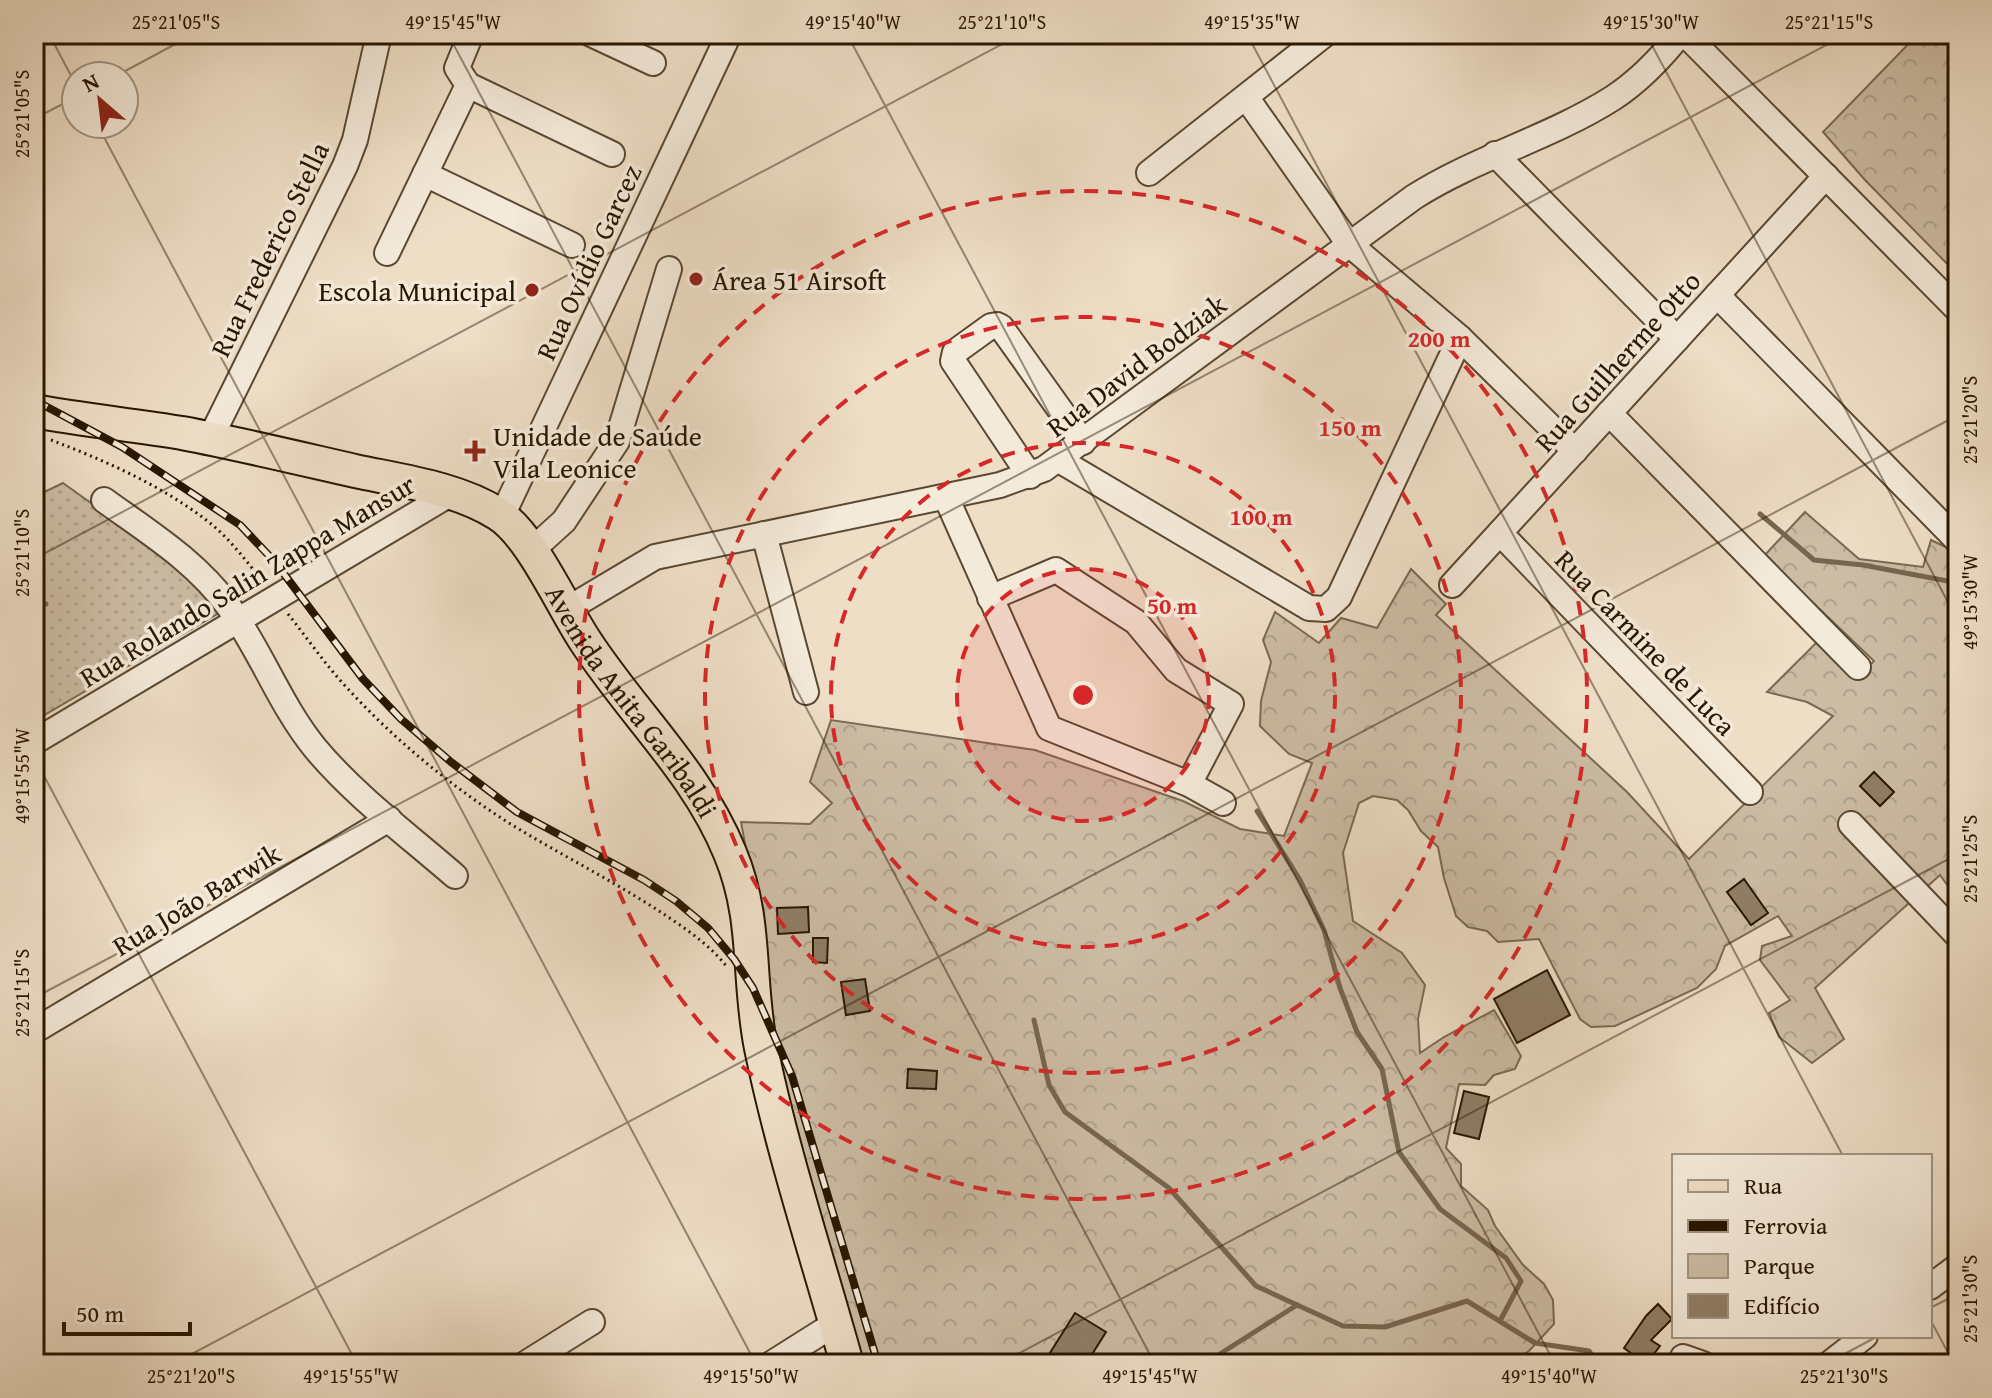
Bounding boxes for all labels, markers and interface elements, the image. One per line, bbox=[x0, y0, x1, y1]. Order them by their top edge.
text: 25°21'05"S bbox=[132, 7, 220, 36]
text: 49°15'45"W bbox=[405, 7, 501, 36]
text: 49°15'40"W bbox=[805, 7, 901, 36]
text: 25°21'10"S bbox=[958, 7, 1046, 36]
text: 49°15'35"W bbox=[1204, 7, 1300, 36]
text: 49°15'30"W bbox=[1603, 7, 1699, 36]
text: 25°21'15"S bbox=[1785, 7, 1873, 36]
north arrow bbox=[60, 60, 140, 140]
text: N bbox=[77, 65, 105, 100]
text: 25°21'05"S bbox=[7, 70, 36, 158]
street label: Rua Frederico Stella bbox=[199, 134, 339, 363]
street label: Rua Ovídio Garcez bbox=[525, 158, 651, 366]
place label: Área 51 Airsoft bbox=[712, 259, 887, 300]
street label: Rua Guilherme Otto bbox=[1524, 261, 1710, 461]
place label: Escola Municipal bbox=[319, 270, 516, 311]
marker: Área 51 Airsoft bbox=[687, 270, 705, 288]
marker: Escola Municipal bbox=[523, 281, 541, 299]
street label: Rua David Bodziak bbox=[1037, 283, 1235, 446]
text: 200 m bbox=[1407, 321, 1471, 356]
text: 25°21'20"S bbox=[1955, 376, 1984, 464]
text: 150 m bbox=[1318, 410, 1382, 445]
place label: Unidade de Saúde Vila Leonice bbox=[493, 415, 702, 488]
marker: Unidade de Saúde Vila Leonice bbox=[464, 440, 486, 462]
street label: Rua Rolando Salin Zappa Mansur bbox=[71, 463, 423, 697]
text: 100 m bbox=[1229, 499, 1293, 534]
text: 25°21'10"S bbox=[7, 509, 36, 597]
street label: Rua Carmine de Luca bbox=[1546, 540, 1746, 745]
text: 49°15'30"W bbox=[1955, 554, 1984, 650]
street label: Avenida Anita Garibaldi bbox=[536, 577, 729, 825]
text: 50 m bbox=[1147, 588, 1198, 623]
centre of rings bbox=[1069, 681, 1097, 709]
text: 49°15'55"W bbox=[7, 728, 36, 824]
text: 25°21'25"S bbox=[1955, 815, 1984, 903]
street label: Rua João Barwik bbox=[104, 832, 289, 966]
text: 25°21'15"S bbox=[7, 949, 36, 1037]
legend bbox=[1672, 1154, 1932, 1338]
text: Rua bbox=[1744, 1168, 1783, 1203]
text: Ferrovia bbox=[1744, 1208, 1828, 1243]
text: Parque bbox=[1744, 1248, 1815, 1283]
text: 25°21'30"S bbox=[1955, 1255, 1984, 1343]
scale bar bbox=[64, 1286, 190, 1336]
text: Edifício bbox=[1744, 1288, 1820, 1323]
text: 50 m bbox=[76, 1296, 124, 1331]
text: 25°21'20"S bbox=[147, 1361, 235, 1390]
text: 49°15'55"W bbox=[303, 1361, 399, 1390]
text: 49°15'50"W bbox=[703, 1361, 799, 1390]
text: 49°15'45"W bbox=[1102, 1361, 1198, 1390]
text: 49°15'40"W bbox=[1501, 1361, 1597, 1390]
text: 25°21'30"S bbox=[1800, 1361, 1888, 1390]

